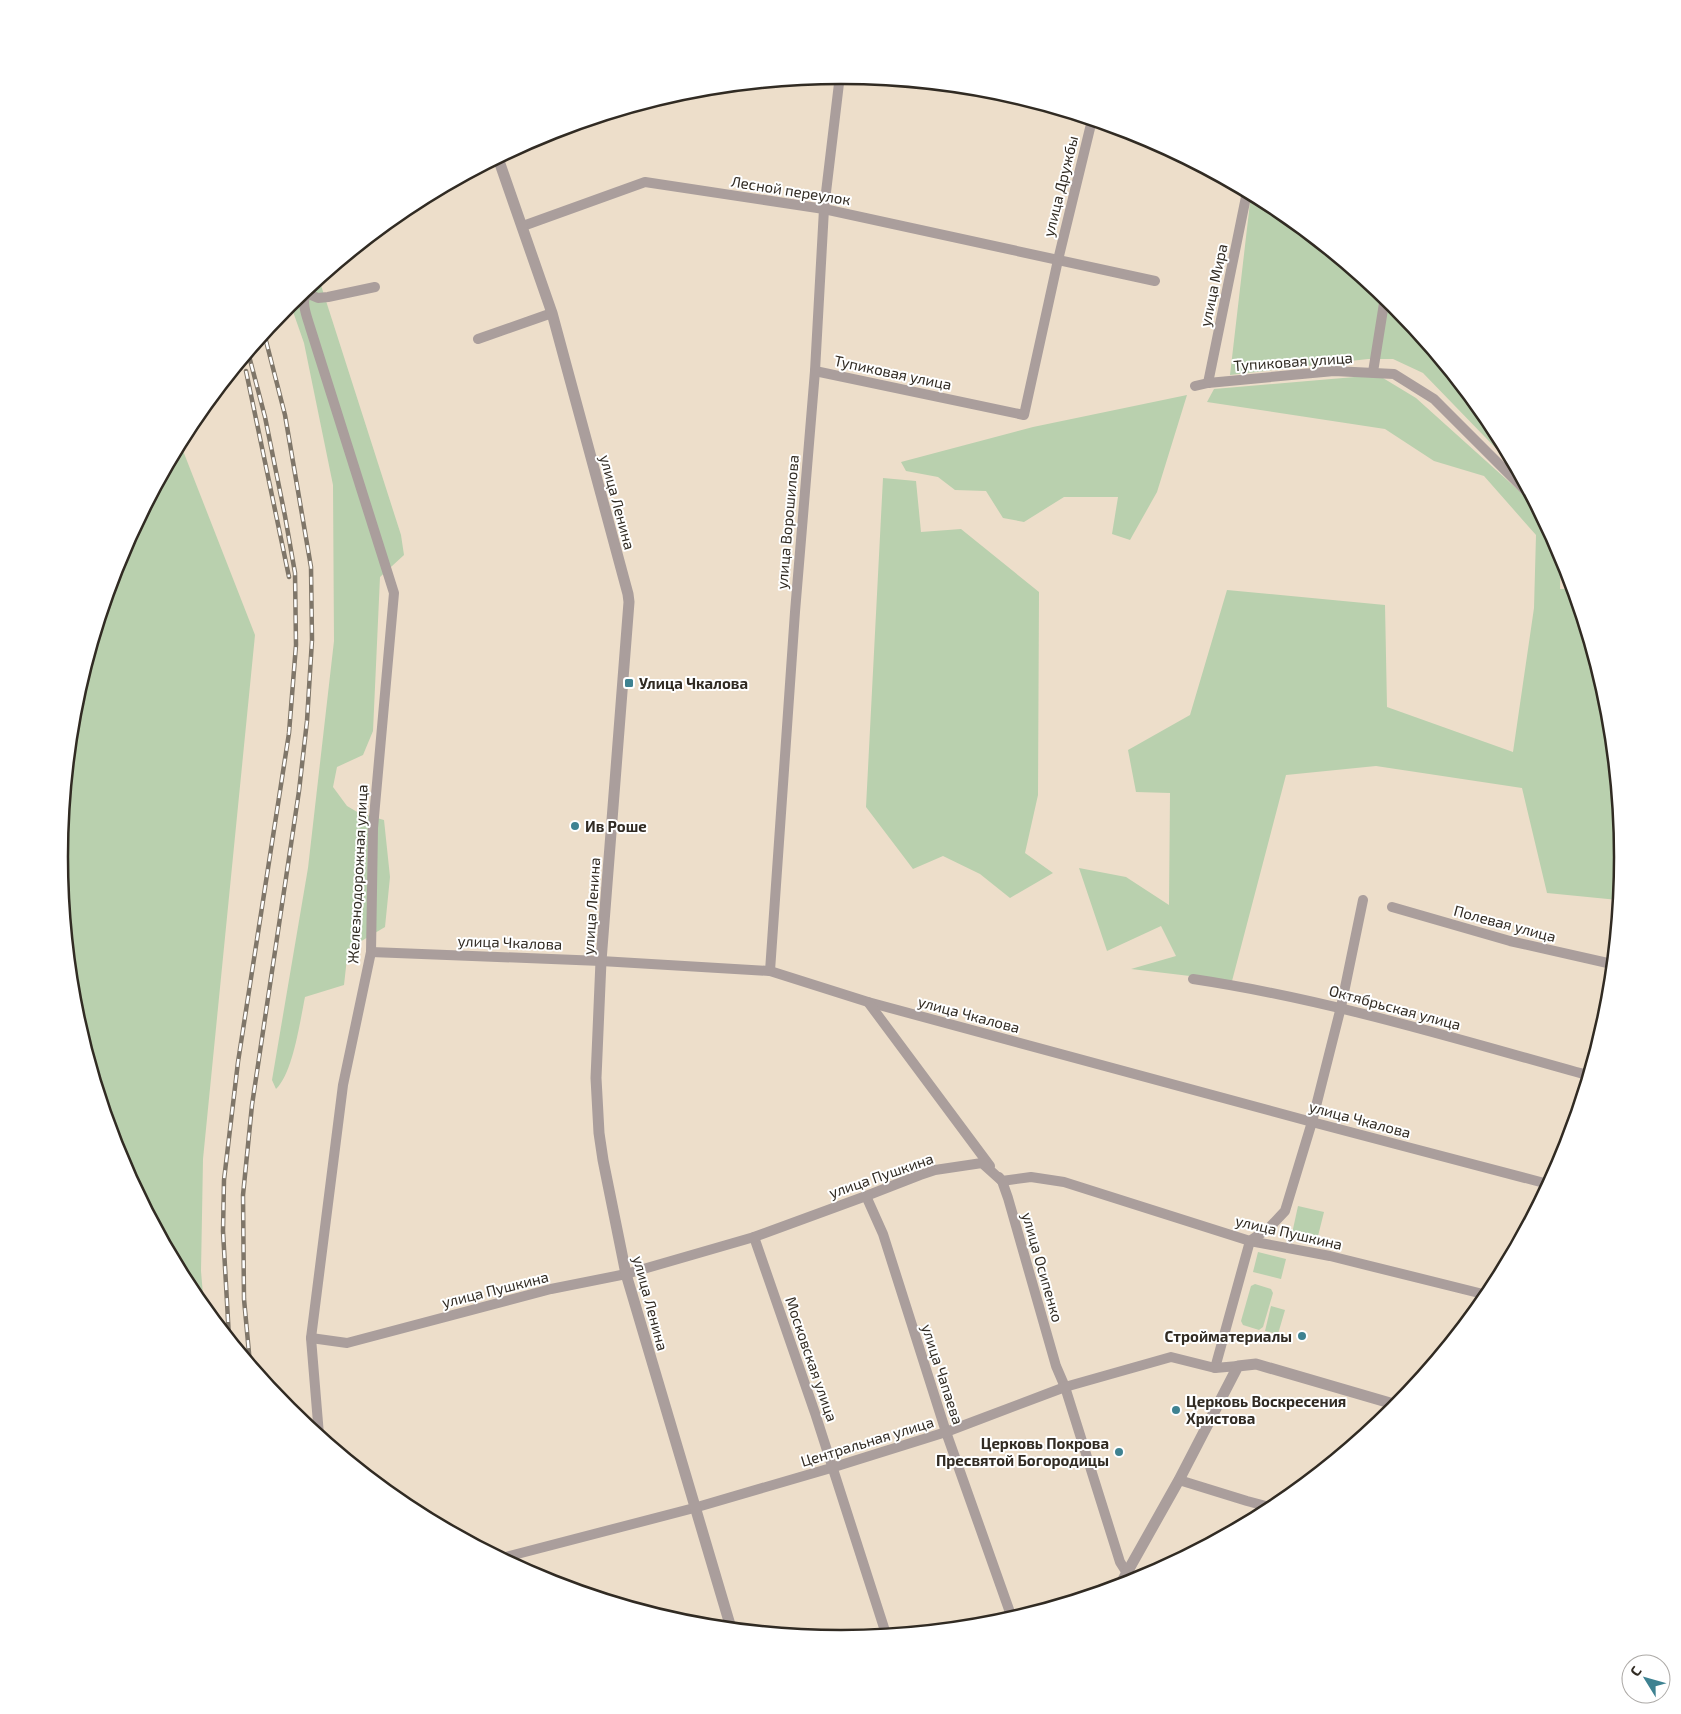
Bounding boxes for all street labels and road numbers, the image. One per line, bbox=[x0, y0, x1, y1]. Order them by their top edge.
street label: улица Дружбы bbox=[1039, 134, 1082, 239]
street label: Лесной переулок bbox=[730, 172, 852, 209]
street label: улица Мира bbox=[1195, 242, 1232, 328]
street label: Тупиковая улица bbox=[1233, 348, 1353, 375]
street label: Тупиковая улица bbox=[832, 351, 953, 394]
street label: улица Ленина bbox=[596, 453, 639, 552]
street label: улица Ворошилова bbox=[772, 454, 803, 590]
street label: Железнодорожная улица bbox=[343, 784, 372, 964]
street label: улица Ленина bbox=[579, 857, 604, 955]
street label: Полевая улица bbox=[1452, 901, 1558, 946]
street label: улица Чкалова bbox=[457, 931, 563, 954]
street label: Октябрьская улица bbox=[1327, 981, 1463, 1034]
street label: улица Чкалова bbox=[916, 992, 1022, 1037]
street label: улица Чкалова bbox=[1307, 1097, 1413, 1142]
street label: улица Пушкина bbox=[826, 1149, 936, 1202]
street label: улица Осипенко bbox=[1018, 1210, 1067, 1324]
street label: улица Пушкина bbox=[1234, 1211, 1344, 1254]
street label: улица Ленина bbox=[629, 1254, 672, 1353]
street label: улица Пушкина bbox=[440, 1267, 550, 1312]
street label: Московская улица bbox=[781, 1294, 842, 1424]
street label: улица Чапаева bbox=[917, 1322, 968, 1427]
street label: Центральная улица bbox=[798, 1412, 936, 1471]

